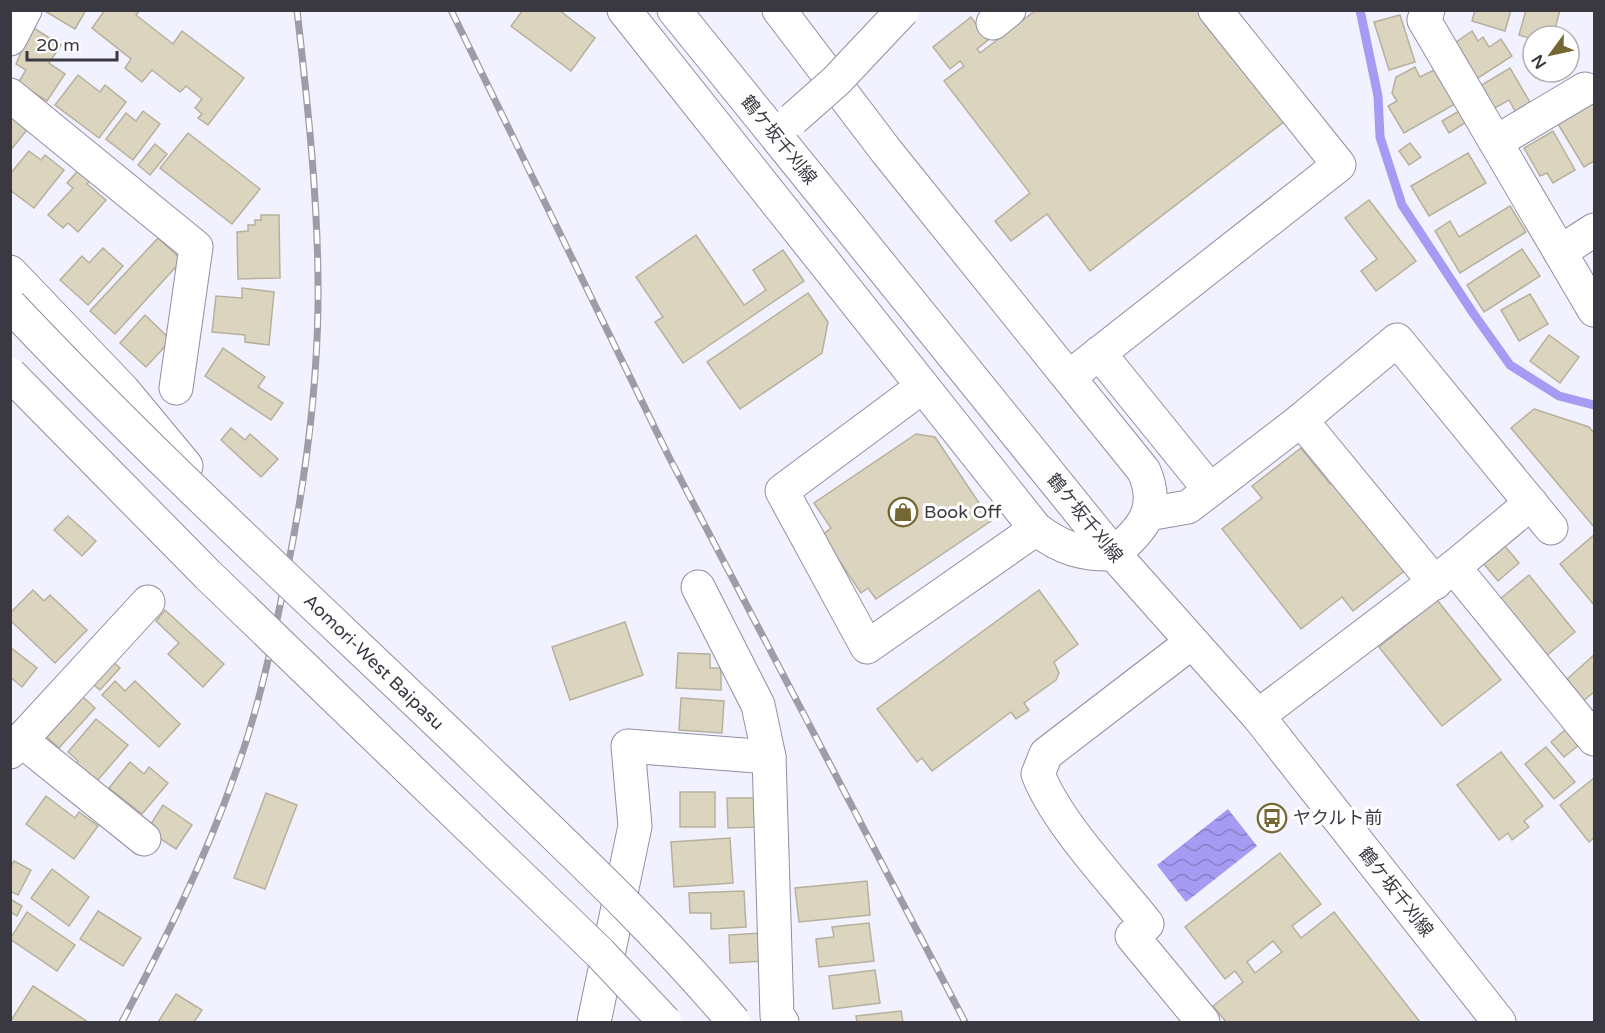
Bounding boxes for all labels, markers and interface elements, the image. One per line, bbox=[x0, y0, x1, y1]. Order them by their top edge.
scale bar bbox=[27, 24, 117, 62]
north arrow bbox=[1521, 24, 1581, 84]
text: 20 m bbox=[36, 34, 80, 56]
text: N bbox=[1527, 51, 1551, 72]
street label: 鶴ケ坂千刈線 bbox=[736, 91, 822, 189]
street label: 鶴ケ坂千刈線 bbox=[1042, 469, 1128, 567]
shop icon: Book Off bbox=[887, 496, 919, 528]
place label: Book Off bbox=[924, 501, 1001, 523]
street label: Aomori-West Baipasu bbox=[299, 589, 449, 735]
bus stop icon: ヤクルト前 bbox=[1256, 802, 1288, 834]
place label: ヤクルト前 bbox=[1293, 807, 1382, 829]
street label: 鶴ケ坂千刈線 bbox=[1354, 843, 1438, 941]

